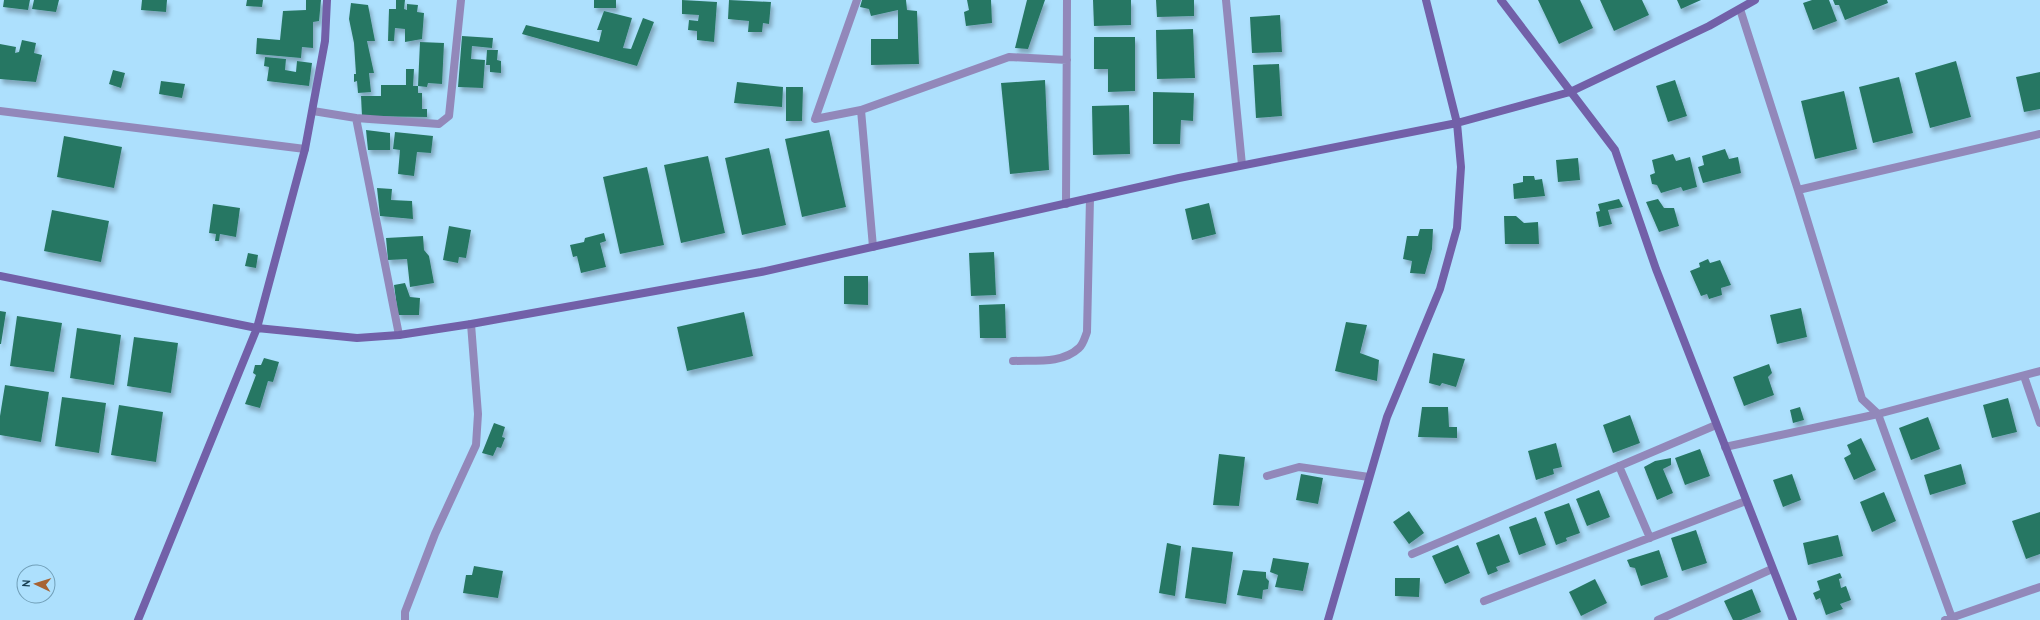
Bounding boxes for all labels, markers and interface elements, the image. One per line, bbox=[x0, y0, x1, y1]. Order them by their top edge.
north arrow bbox=[16, 564, 56, 604]
text: N bbox=[19, 579, 33, 587]

